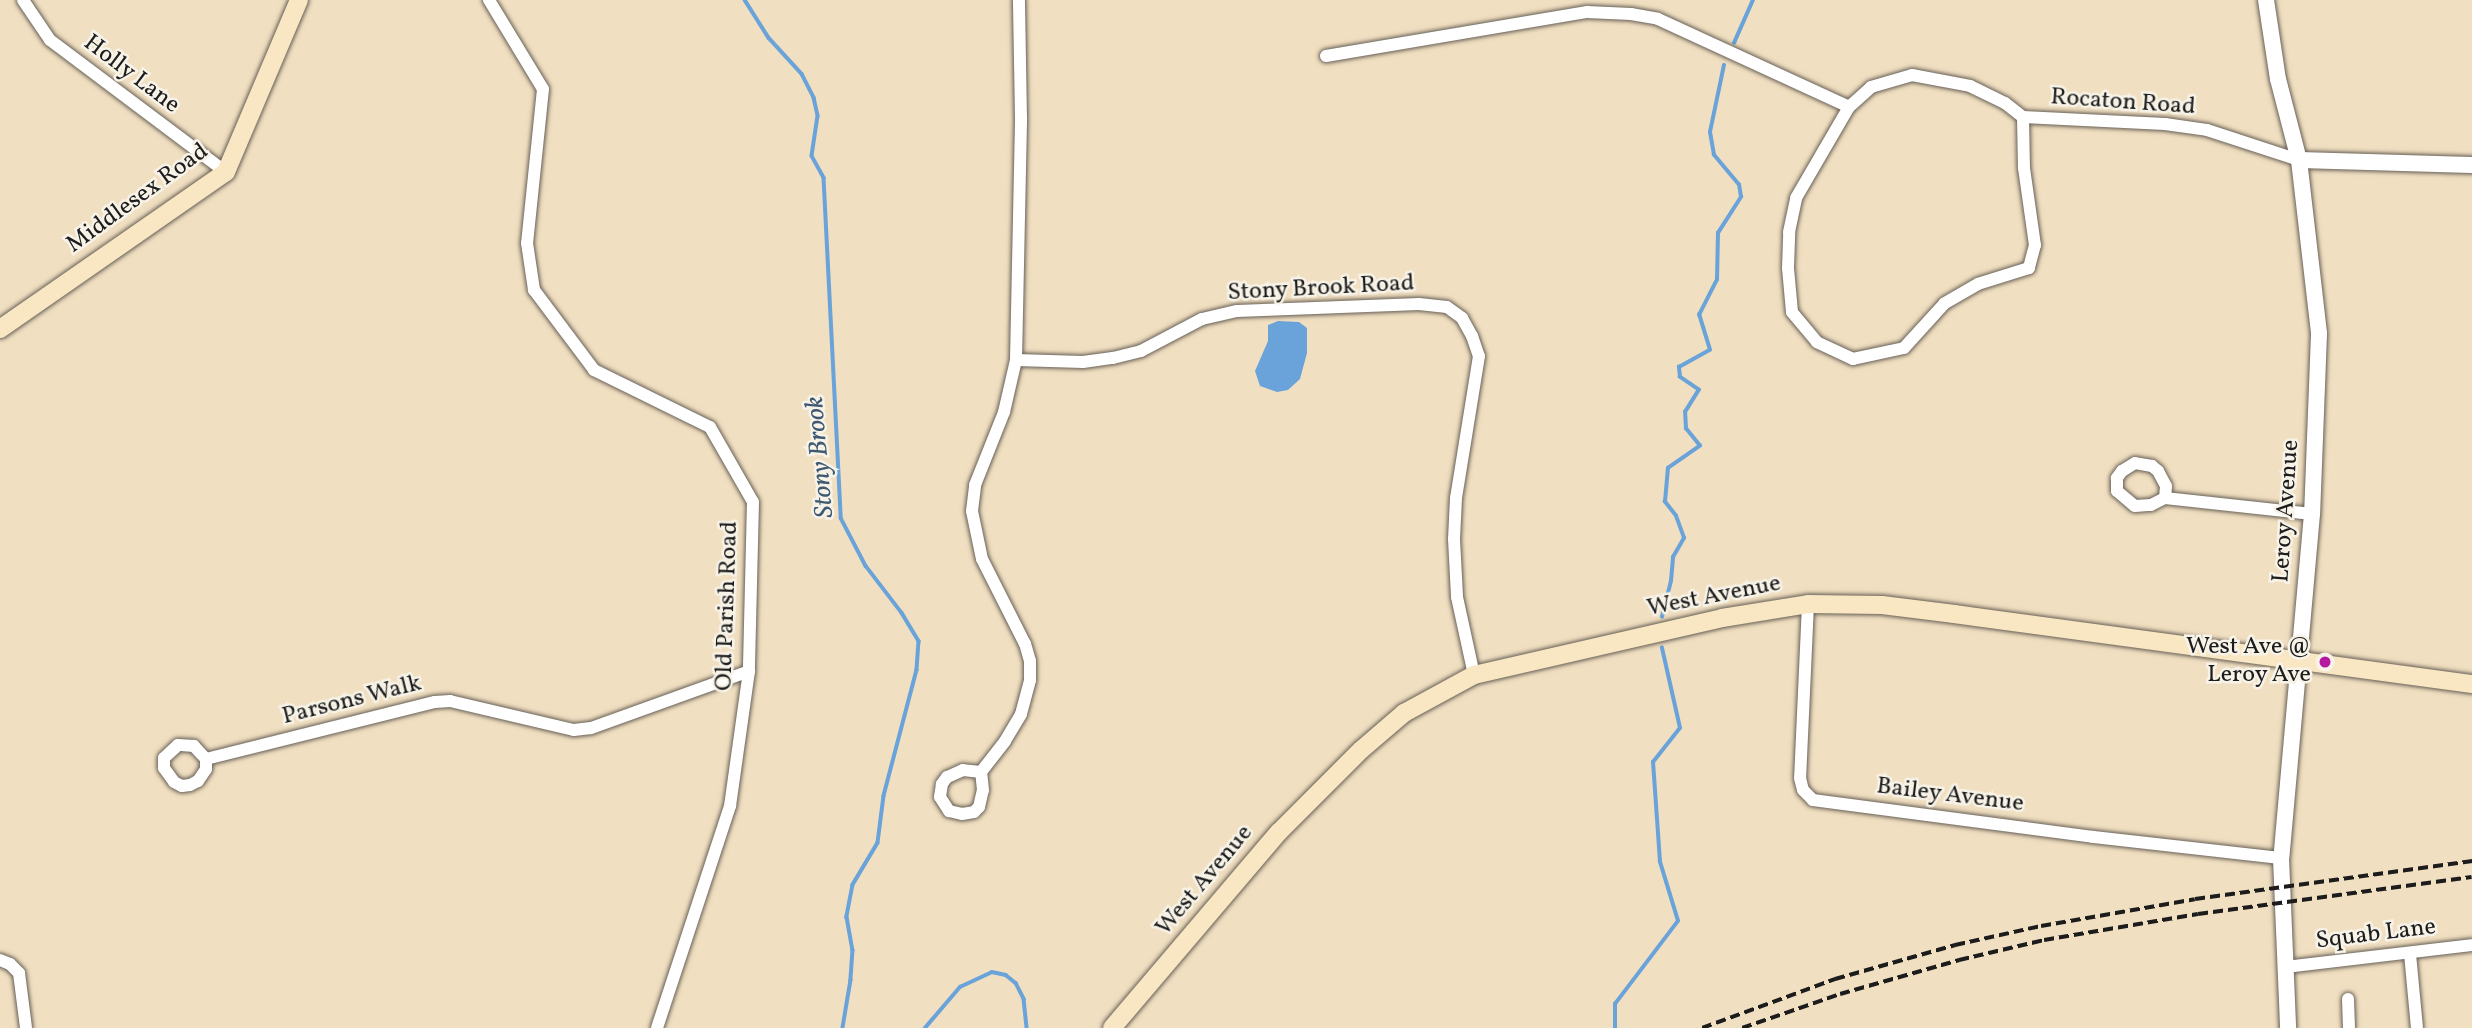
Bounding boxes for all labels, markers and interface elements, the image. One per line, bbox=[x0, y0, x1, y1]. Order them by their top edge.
street label: Holly Lane bbox=[77, 29, 185, 121]
street label: Rocaton Road bbox=[2050, 84, 2196, 122]
street label: Middlesex Road bbox=[61, 138, 215, 260]
street label: Stony Brook Road bbox=[1227, 270, 1415, 308]
water label: Stony Brook bbox=[800, 395, 842, 519]
street label: Leroy Avenue bbox=[2268, 438, 2306, 584]
street label: Old Parish Road bbox=[711, 521, 745, 691]
street label: West Avenue bbox=[1645, 570, 1783, 624]
place label: West Ave @ Leroy Ave bbox=[2186, 634, 2311, 690]
marker: West Ave @ Leroy Ave bbox=[2317, 654, 2333, 670]
street label: Parsons Walk bbox=[279, 670, 425, 732]
street label: Bailey Avenue bbox=[1874, 773, 2026, 819]
street label: West Avenue bbox=[1150, 820, 1260, 942]
street label: Squab Lane bbox=[2314, 913, 2438, 957]

